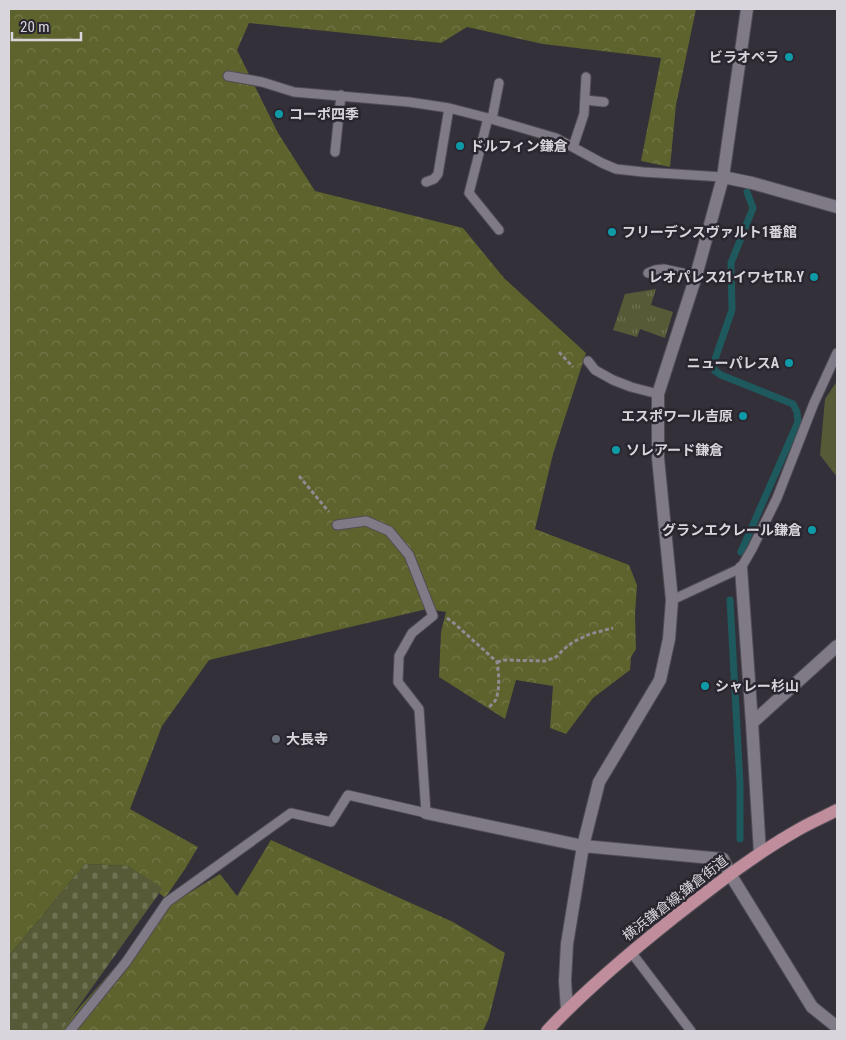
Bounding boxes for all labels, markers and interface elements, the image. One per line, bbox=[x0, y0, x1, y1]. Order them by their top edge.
scale bar bbox=[12, 10, 81, 42]
text: 20 m bbox=[20, 18, 50, 36]
place label: ビラオペラ bbox=[709, 49, 779, 65]
marker: ビラオペラ bbox=[783, 51, 795, 63]
place label: コーポ四季 bbox=[289, 106, 359, 122]
marker: コーポ四季 bbox=[273, 108, 285, 120]
place label: ドルフィン鎌倉 bbox=[470, 138, 568, 154]
marker: ドルフィン鎌倉 bbox=[454, 140, 466, 152]
place label: フリーデンスヴァルト1番館 bbox=[622, 224, 797, 240]
marker: フリーデンスヴァルト1番館 bbox=[606, 226, 618, 238]
place label: レオパレス21イワセT.R.Y bbox=[649, 269, 804, 285]
marker: レオパレス21イワセT.R.Y bbox=[808, 271, 820, 283]
place label: ニューパレスA bbox=[687, 355, 780, 371]
marker: ニューパレスA bbox=[783, 357, 795, 369]
place label: エスポワール吉原 bbox=[621, 408, 733, 424]
marker: エスポワール吉原 bbox=[737, 410, 749, 422]
place label: ソレアード鎌倉 bbox=[626, 442, 723, 458]
marker: ソレアード鎌倉 bbox=[610, 444, 622, 456]
place label: グランエクレール鎌倉 bbox=[662, 522, 802, 538]
marker: グランエクレール鎌倉 bbox=[806, 524, 818, 536]
place label: シャレー杉山 bbox=[715, 678, 799, 694]
marker: シャレー杉山 bbox=[699, 680, 711, 692]
place label: 大長寺 bbox=[286, 731, 328, 747]
marker: 大長寺 bbox=[270, 733, 282, 745]
street label: 横浜鎌倉線;鎌倉街道 bbox=[619, 852, 731, 944]

